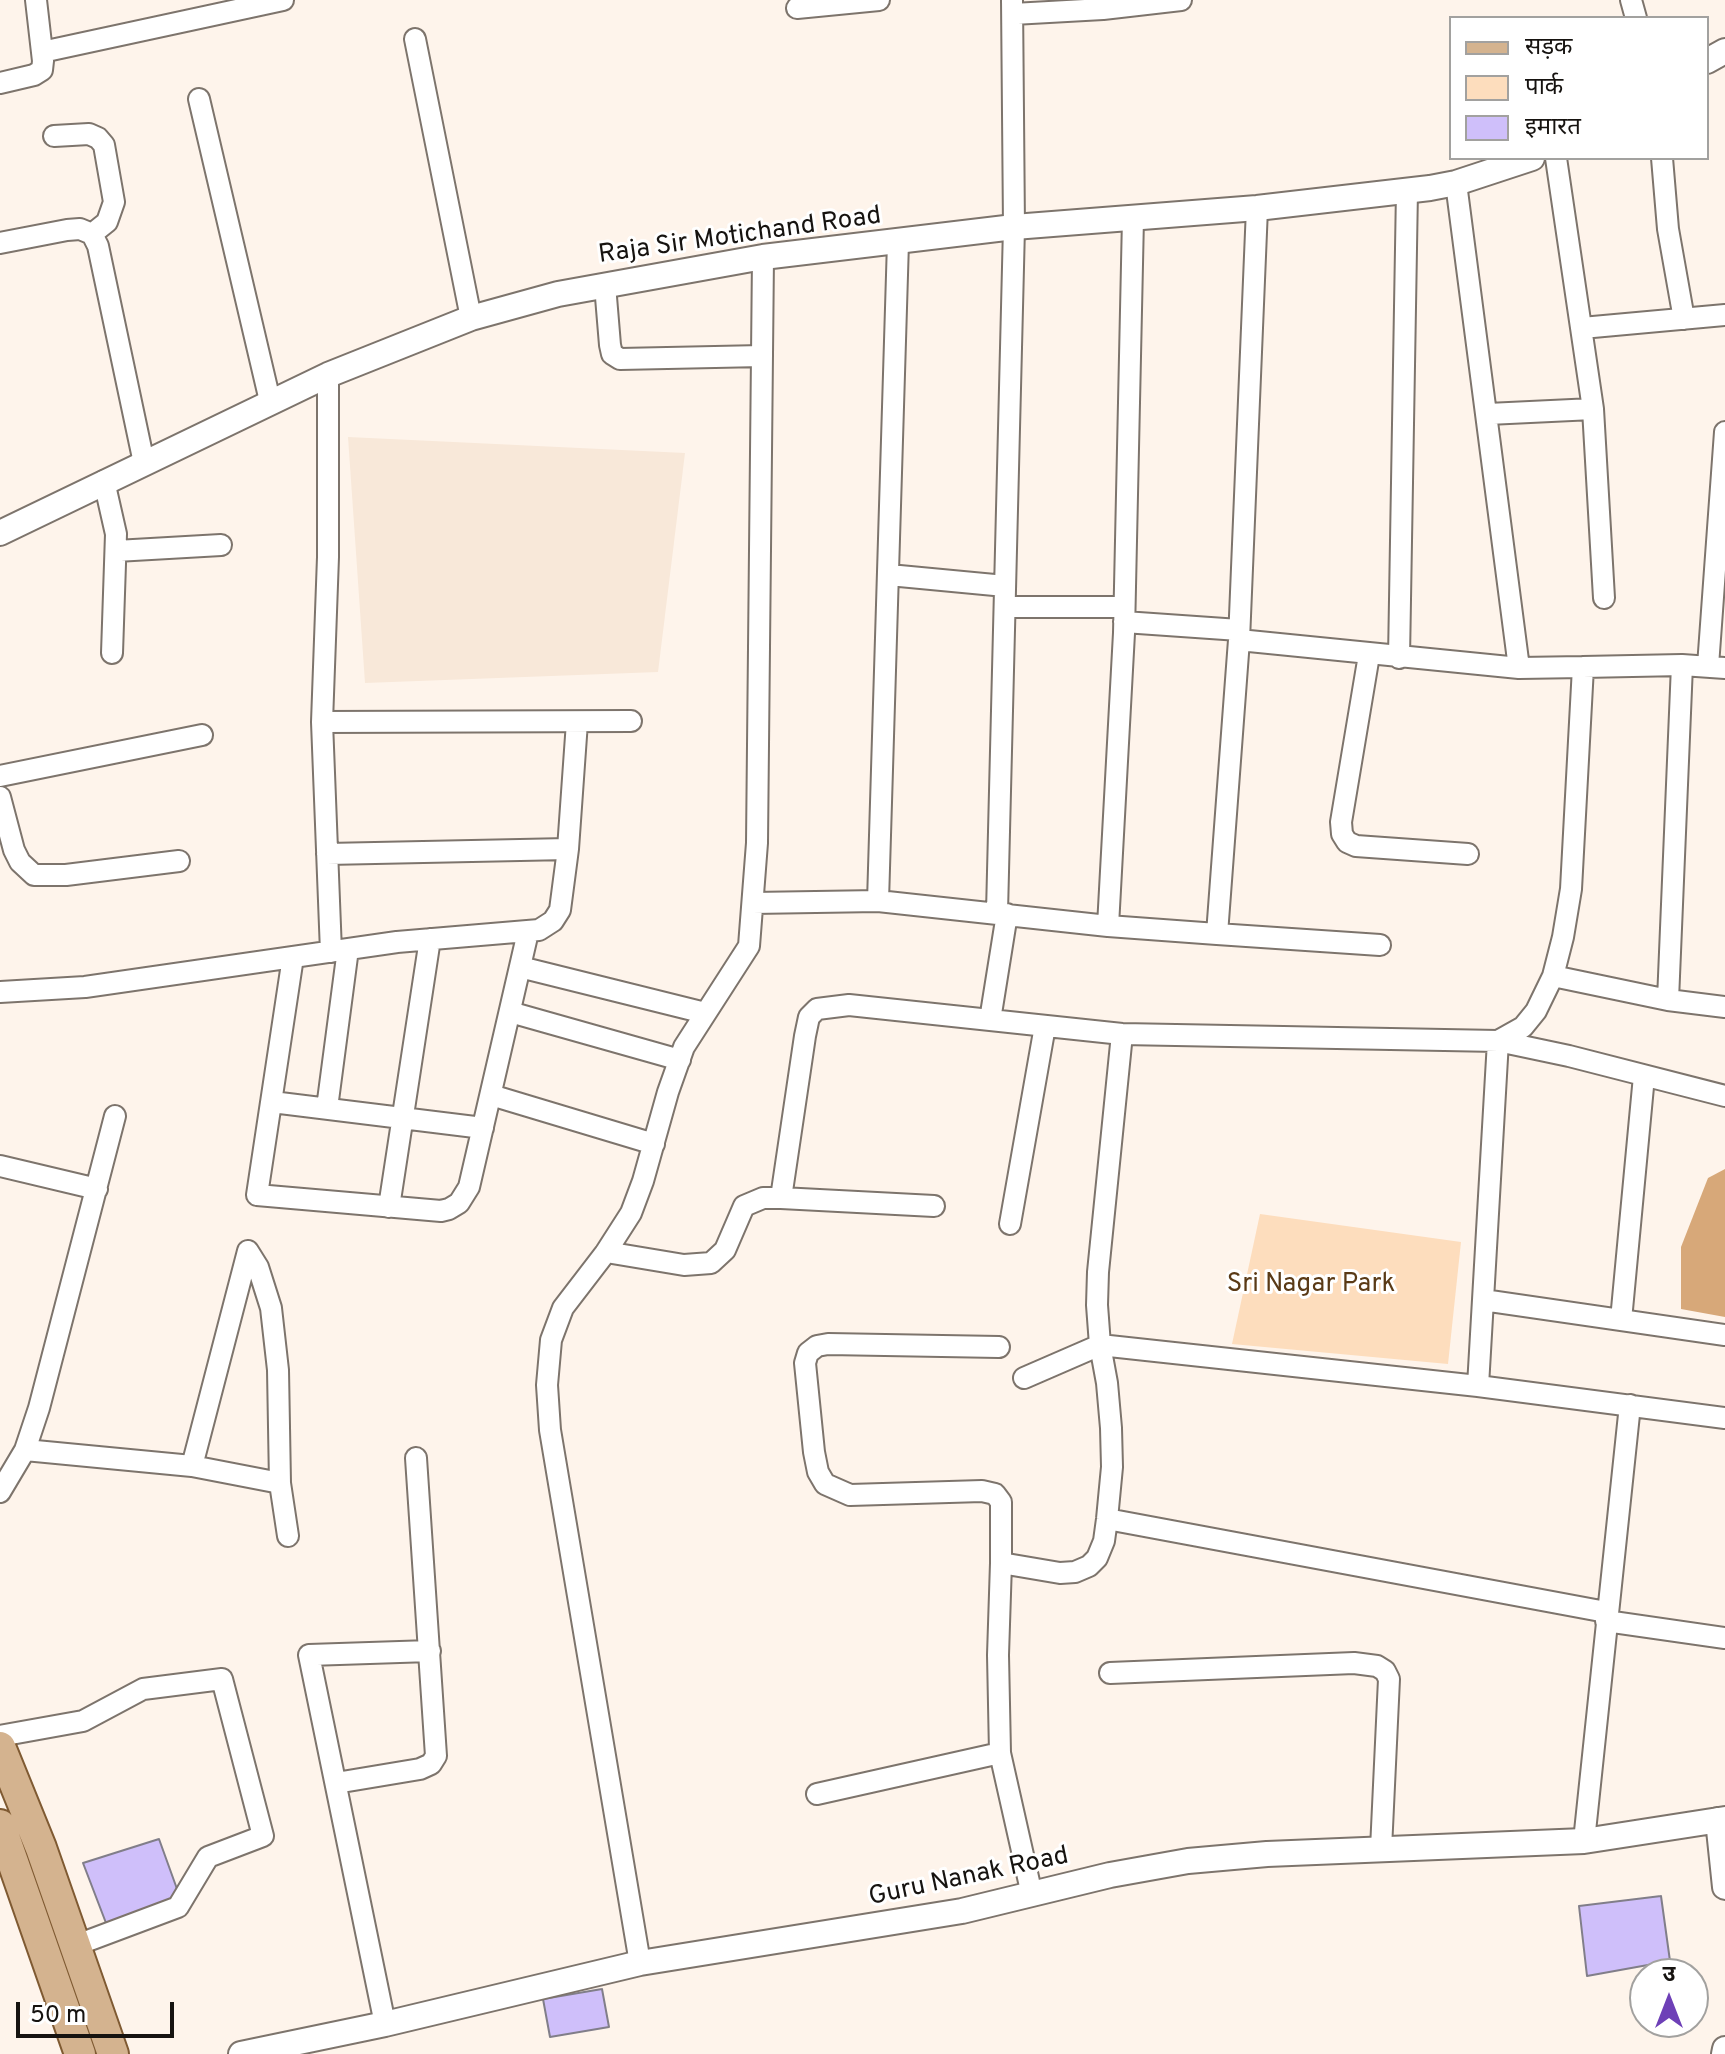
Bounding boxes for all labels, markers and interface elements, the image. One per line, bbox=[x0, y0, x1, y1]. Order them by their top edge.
legend bbox=[1449, 16, 1709, 160]
text: सड़क bbox=[1525, 33, 1573, 63]
text: पार्क bbox=[1525, 73, 1563, 103]
text: इमारत bbox=[1525, 113, 1581, 143]
street label: Raja Sir Motichand Road bbox=[597, 202, 883, 272]
park label: Sri Nagar Park bbox=[1227, 1270, 1395, 1302]
street label: Guru Nanak Road bbox=[866, 1842, 1072, 1914]
north arrow bbox=[1629, 1958, 1709, 2038]
text: उ bbox=[1663, 1962, 1675, 1989]
scale bar bbox=[20, 1986, 178, 2036]
text: 50 m bbox=[30, 2001, 86, 2031]

